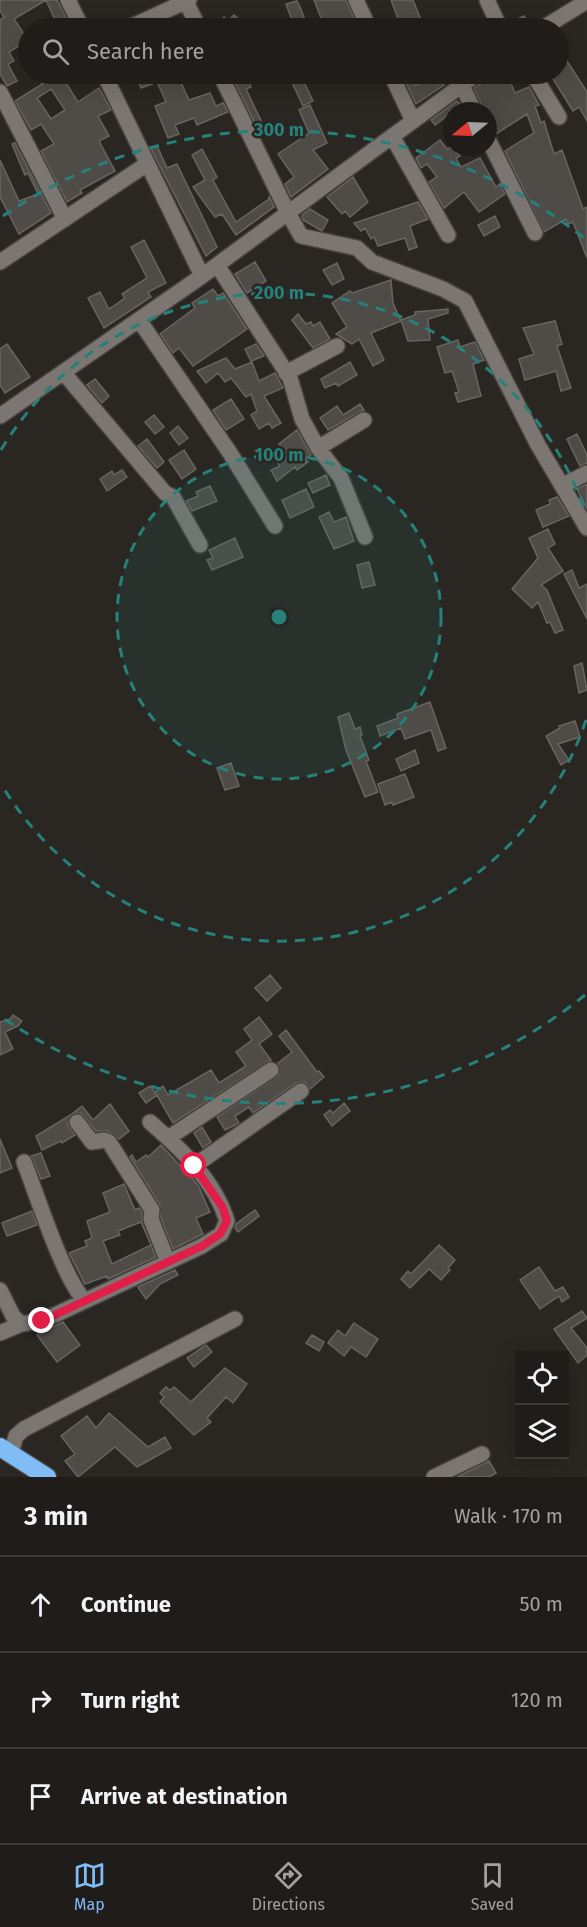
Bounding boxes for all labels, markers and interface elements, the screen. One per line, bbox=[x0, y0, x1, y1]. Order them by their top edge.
search box bbox=[18, 18, 569, 84]
icon: search bbox=[39, 35, 72, 68]
text: Search here bbox=[87, 38, 205, 65]
north arrow bbox=[443, 102, 497, 156]
text: 300 m bbox=[253, 119, 304, 141]
text: 200 m bbox=[254, 282, 304, 304]
text: 100 m bbox=[255, 444, 303, 466]
centre of rings bbox=[269, 607, 289, 627]
route start bbox=[180, 1152, 206, 1178]
route end bbox=[28, 1307, 54, 1333]
map controls bbox=[515, 1351, 569, 1459]
button: locate bbox=[515, 1351, 569, 1405]
button: layers bbox=[515, 1405, 569, 1459]
text: 3 min bbox=[24, 1501, 88, 1532]
text: Walk · 170 m bbox=[454, 1504, 563, 1528]
icon: ahead bbox=[24, 1588, 57, 1621]
text: Continue bbox=[81, 1591, 171, 1618]
text: 50 m bbox=[519, 1592, 563, 1616]
icon: right bbox=[24, 1684, 57, 1717]
text: Turn right bbox=[81, 1687, 180, 1714]
text: 120 m bbox=[511, 1688, 563, 1712]
icon: arrive bbox=[24, 1780, 57, 1813]
text: Arrive at destination bbox=[81, 1783, 288, 1810]
tab: Map bbox=[73, 1859, 106, 1914]
tab: Directions bbox=[252, 1859, 325, 1914]
tab: Saved bbox=[471, 1859, 514, 1914]

